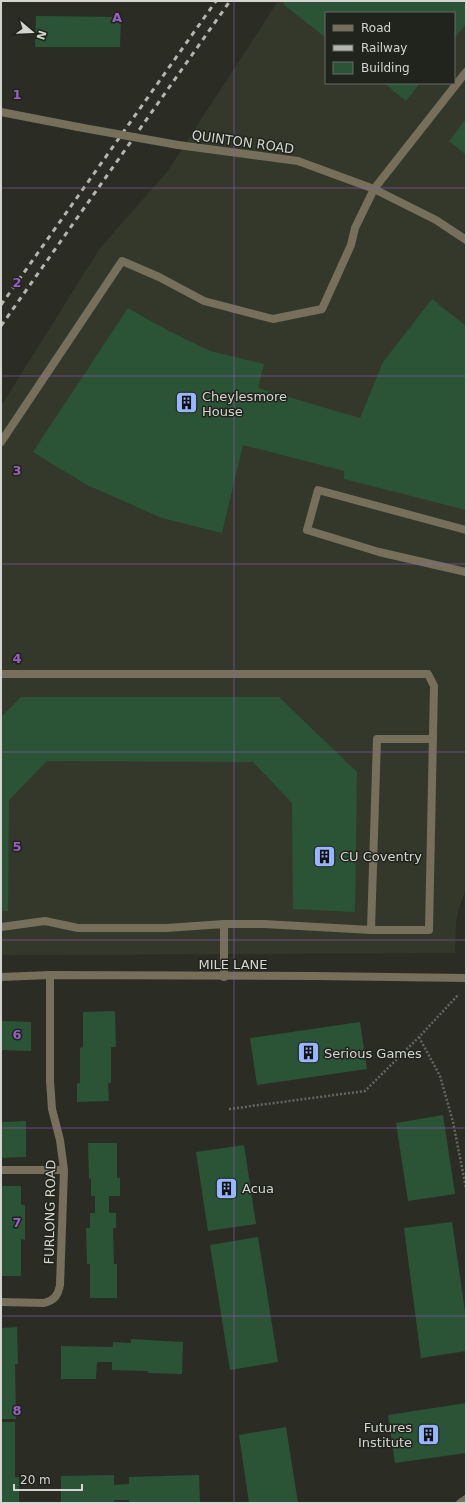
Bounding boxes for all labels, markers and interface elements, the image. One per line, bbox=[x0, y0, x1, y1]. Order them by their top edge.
text: A bbox=[112, 10, 122, 25]
north arrow bbox=[12, 12, 52, 52]
legend bbox=[325, 12, 455, 84]
text: Road bbox=[361, 21, 391, 35]
text: N bbox=[33, 29, 49, 42]
text: Railway bbox=[361, 41, 407, 55]
text: Building bbox=[361, 61, 410, 75]
text: 1 bbox=[12, 87, 22, 102]
street label: QUINTON ROAD bbox=[191, 127, 295, 157]
text: 2 bbox=[12, 275, 22, 290]
place label: Cheylesmore House bbox=[202, 389, 287, 419]
building icon: Cheylesmore House bbox=[174, 390, 200, 416]
text: 3 bbox=[12, 463, 22, 478]
text: 4 bbox=[12, 651, 22, 666]
text: 5 bbox=[12, 839, 22, 854]
building icon: CU Coventry bbox=[311, 843, 337, 869]
place label: CU Coventry bbox=[340, 849, 422, 864]
street label: MILE LANE bbox=[198, 957, 268, 972]
text: 6 bbox=[12, 1027, 22, 1042]
building icon: Serious Games bbox=[295, 1040, 321, 1066]
place label: Serious Games bbox=[324, 1046, 422, 1061]
street label: FURLONG ROAD bbox=[42, 1159, 58, 1265]
building icon: Acua bbox=[213, 1175, 239, 1201]
place label: Acua bbox=[242, 1181, 274, 1196]
text: 7 bbox=[12, 1215, 22, 1230]
text: 8 bbox=[12, 1403, 22, 1418]
place label: Futures Institute bbox=[358, 1420, 412, 1450]
building icon: Futures Institute bbox=[415, 1421, 441, 1447]
scale bar bbox=[14, 1466, 82, 1492]
text: 20 m bbox=[20, 1473, 51, 1487]

